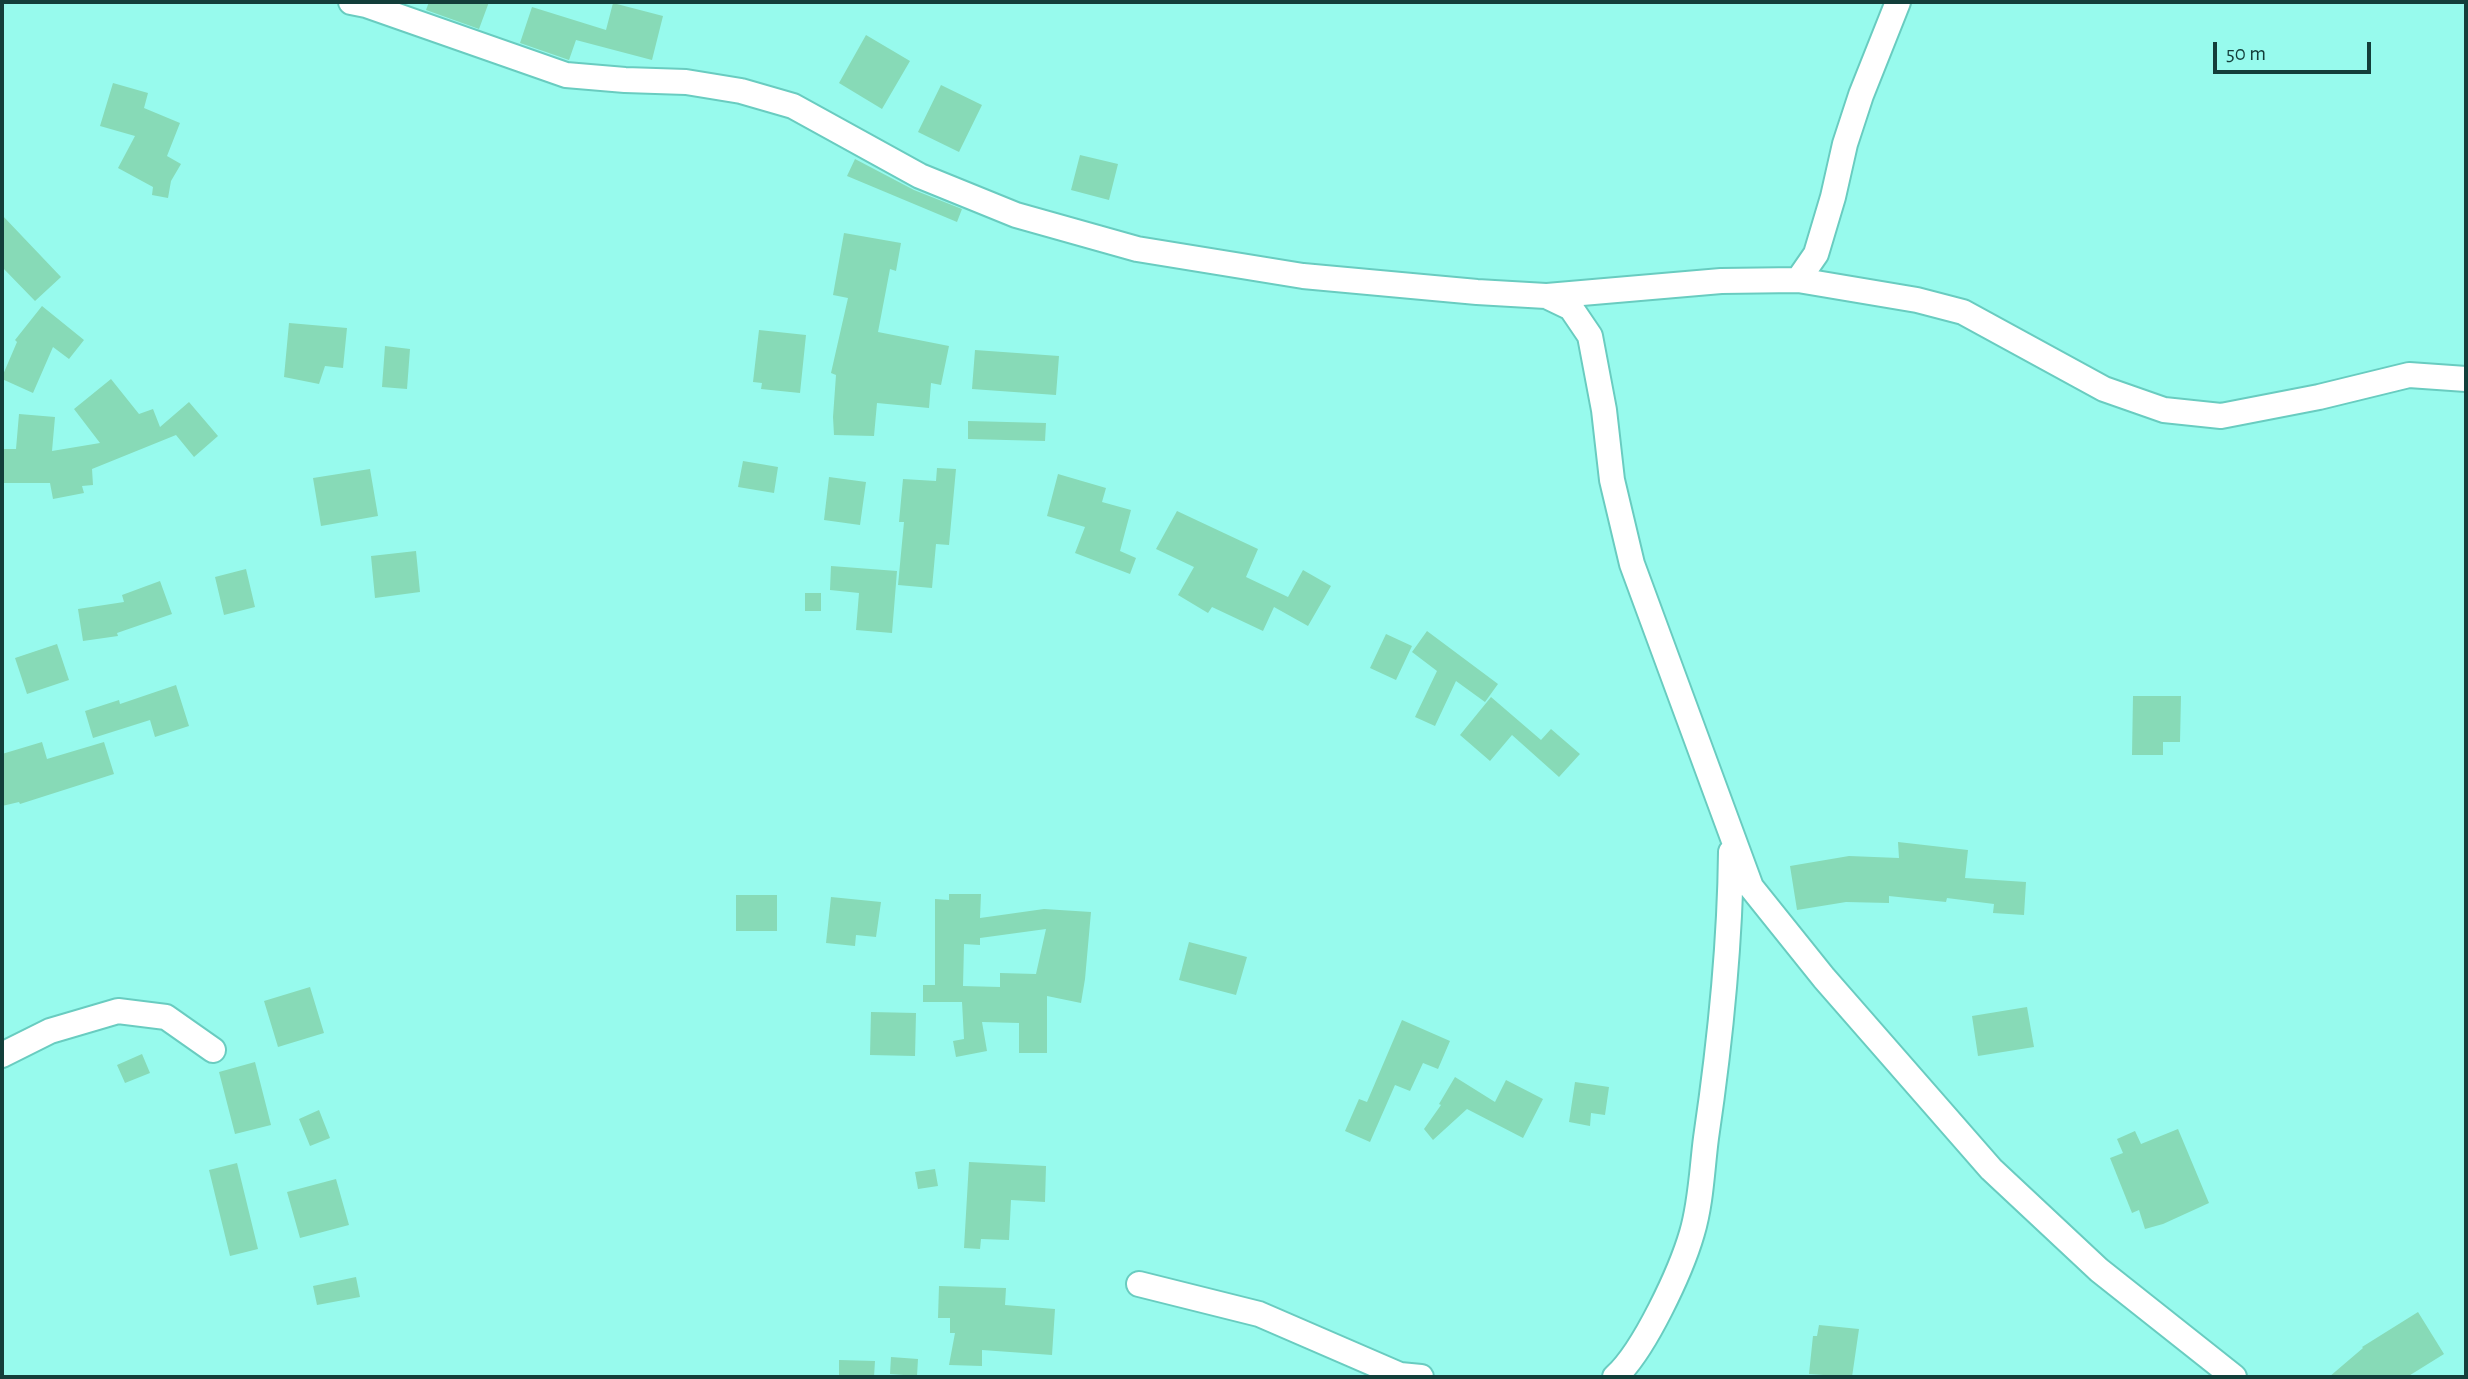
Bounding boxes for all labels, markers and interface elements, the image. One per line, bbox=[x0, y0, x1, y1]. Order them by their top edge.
scale bar bbox=[2216, 28, 2374, 72]
text: 50 m bbox=[2226, 43, 2266, 64]

